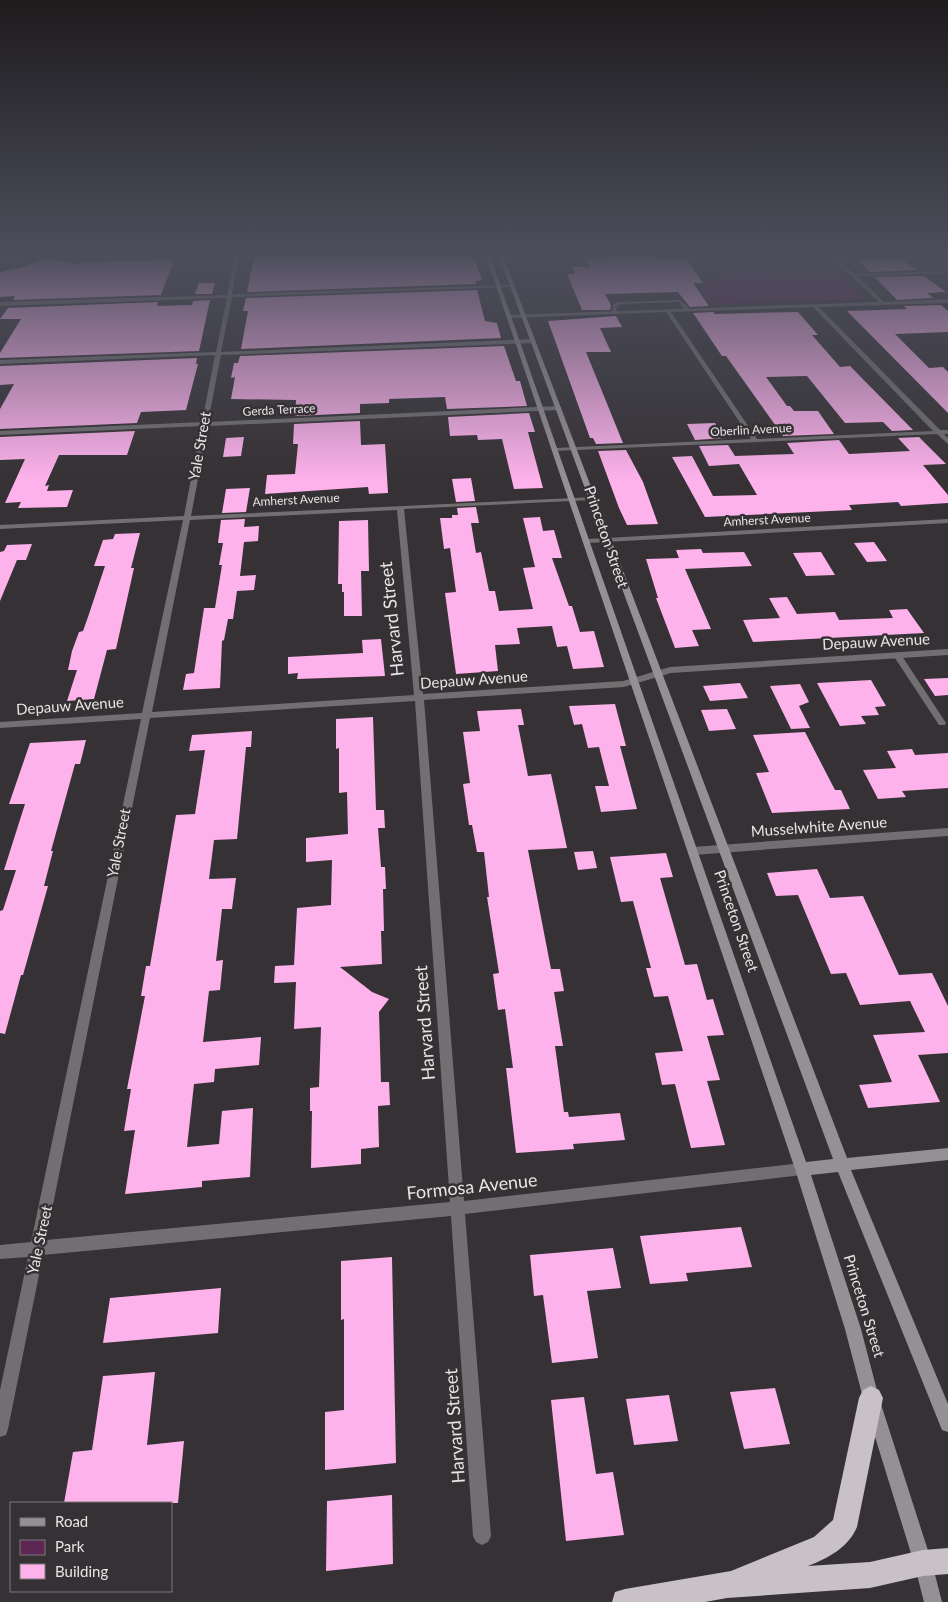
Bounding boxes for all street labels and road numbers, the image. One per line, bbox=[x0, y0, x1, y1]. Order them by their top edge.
street label: Gerda Terrace bbox=[242, 400, 316, 419]
street label: Yale Street bbox=[184, 409, 214, 482]
street label: Oberlin Avenue bbox=[710, 420, 792, 439]
street label: Princeton Street bbox=[581, 483, 633, 591]
street label: Amherst Avenue bbox=[252, 490, 340, 509]
street label: Amherst Avenue bbox=[723, 510, 811, 529]
street label: Harvard Street bbox=[374, 560, 408, 678]
street label: Depauw Avenue bbox=[822, 629, 930, 653]
street label: Depauw Avenue bbox=[419, 666, 528, 692]
street label: Depauw Avenue bbox=[15, 692, 124, 718]
street label: Yale Street bbox=[103, 806, 134, 879]
street label: Musselwhite Avenue bbox=[750, 812, 888, 840]
street label: Princeton Street bbox=[711, 867, 763, 975]
street label: Harvard Street bbox=[409, 964, 439, 1081]
street label: Formosa Avenue bbox=[405, 1168, 538, 1204]
street label: Yale Street bbox=[23, 1203, 55, 1276]
street label: Princeton Street bbox=[841, 1252, 889, 1360]
street label: Harvard Street bbox=[439, 1367, 469, 1484]

